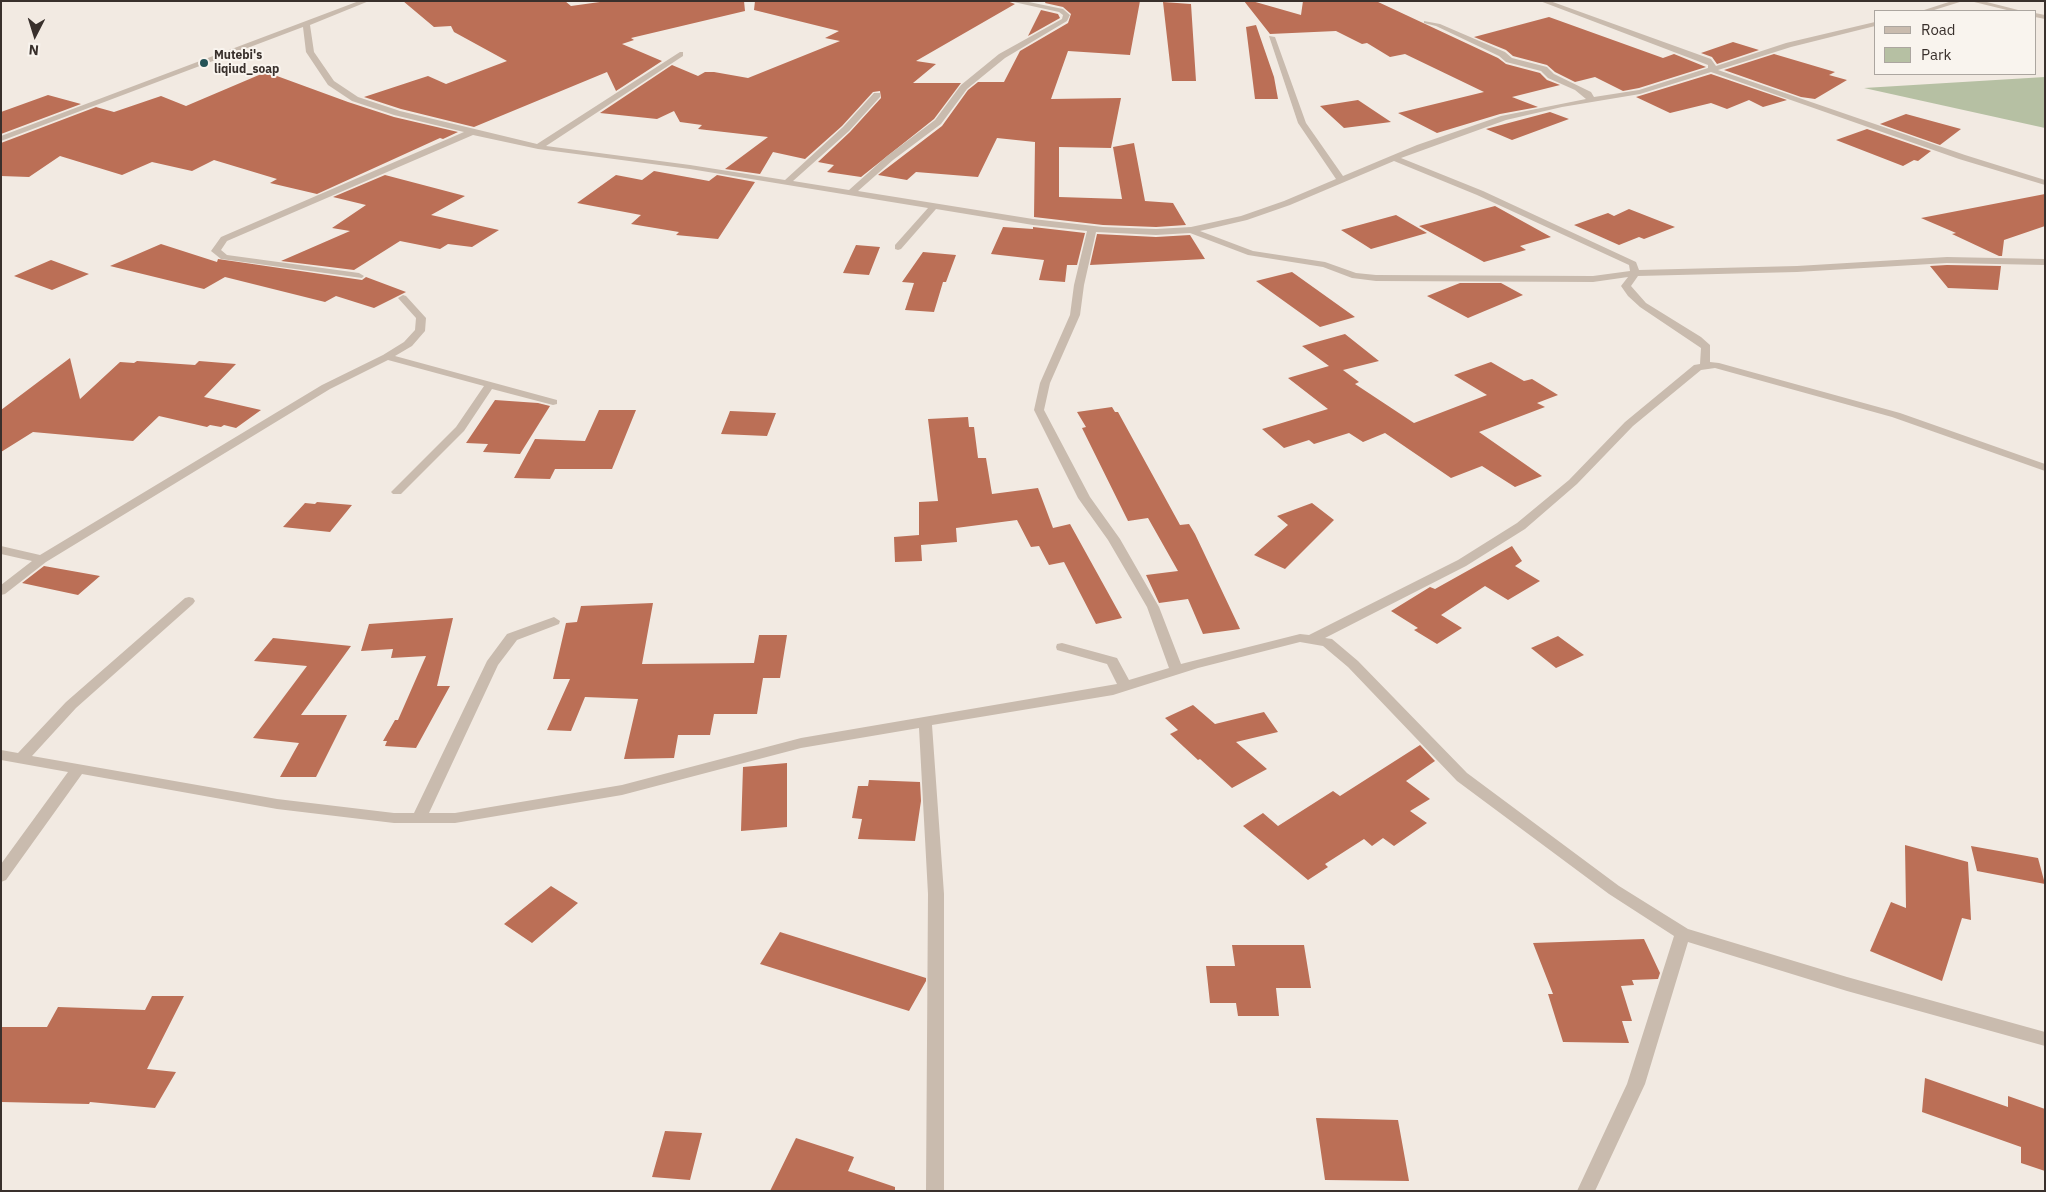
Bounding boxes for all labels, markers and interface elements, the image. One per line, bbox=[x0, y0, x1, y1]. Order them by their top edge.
north arrow bbox=[10, 10, 60, 60]
legend bbox=[1874, 10, 2036, 75]
text: Road bbox=[1921, 20, 1956, 39]
text: N bbox=[28, 41, 40, 59]
text: Park bbox=[1921, 45, 1951, 64]
place label: Mutebi's liqiud_soap bbox=[214, 49, 279, 77]
marker: Mutebi's liqiud_soap bbox=[198, 57, 210, 69]

